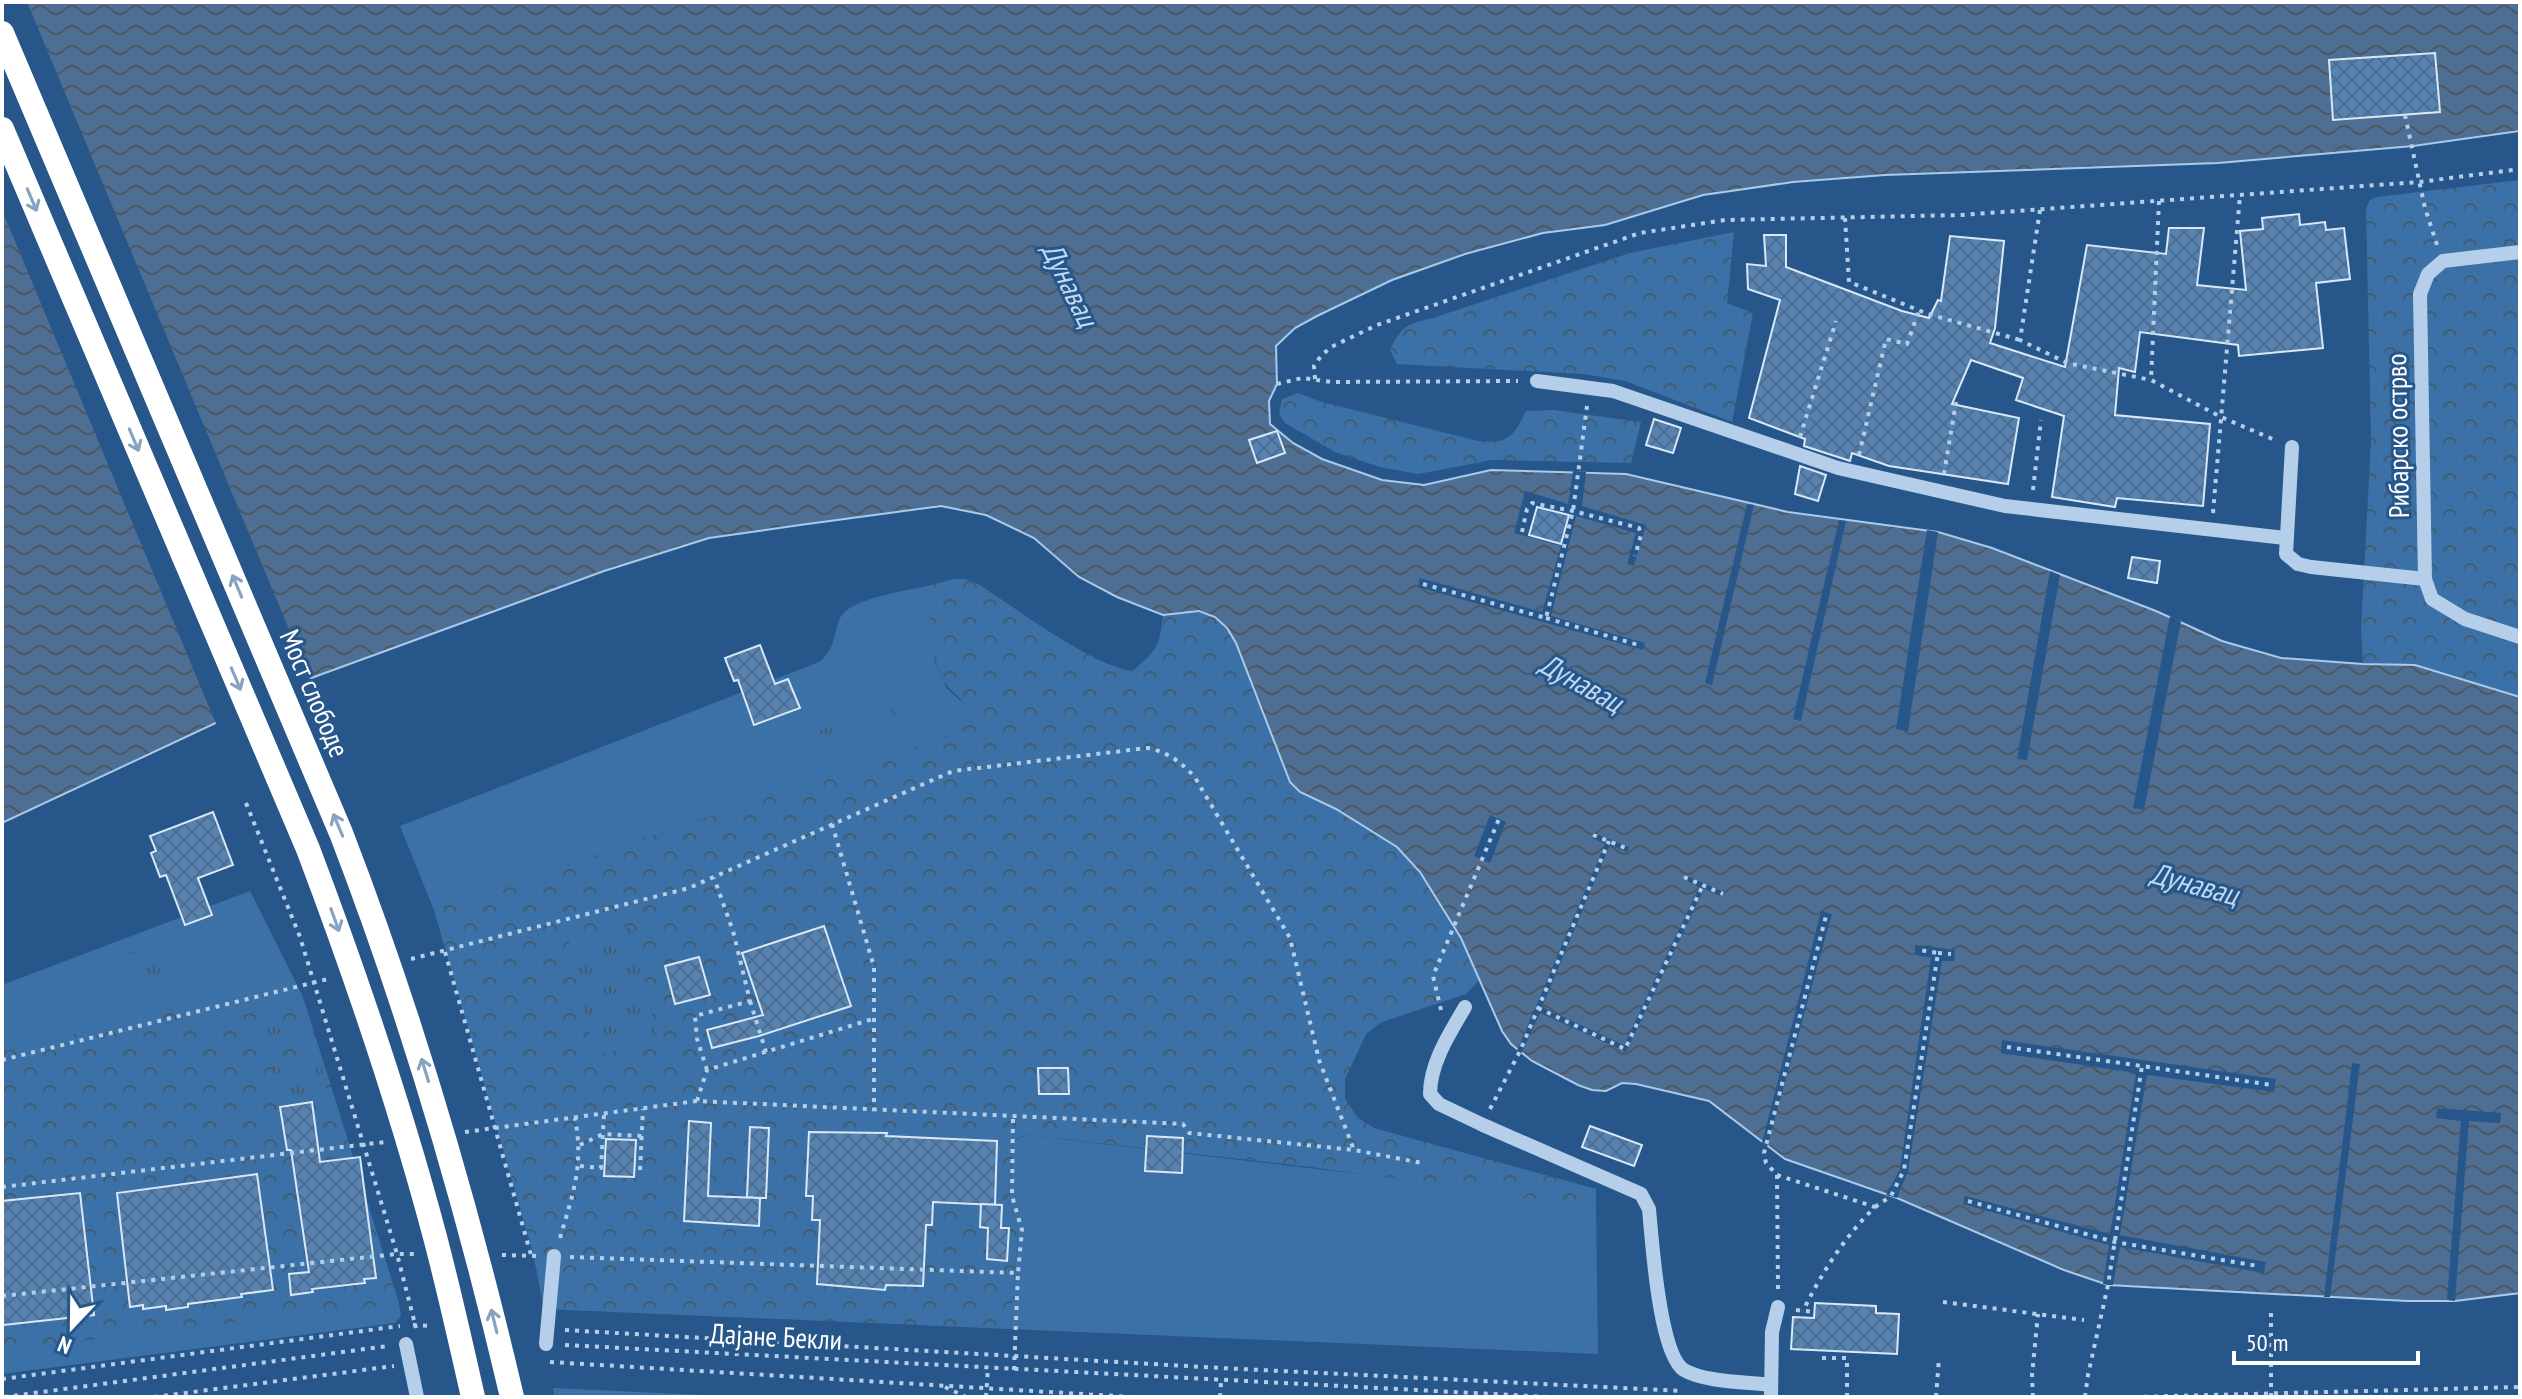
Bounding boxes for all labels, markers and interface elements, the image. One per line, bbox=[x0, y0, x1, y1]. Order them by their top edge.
one-way arrow bbox=[26, 188, 41, 212]
water label: Дунавац bbox=[1033, 234, 1109, 334]
street label: Рибарско острво bbox=[2377, 353, 2417, 519]
one-way arrow bbox=[128, 427, 142, 452]
one-way arrow bbox=[228, 574, 243, 599]
street label: Мост слободе bbox=[272, 624, 358, 762]
water label: Дунавац bbox=[1533, 643, 1632, 722]
one-way arrow bbox=[229, 666, 244, 691]
one-way arrow bbox=[330, 814, 345, 838]
water label: Дунавац bbox=[2146, 852, 2245, 914]
one-way arrow bbox=[328, 907, 343, 932]
one-way arrow bbox=[417, 1058, 432, 1084]
north arrow bbox=[32, 1287, 112, 1367]
one-way arrow bbox=[485, 1309, 500, 1335]
street label: Дајане Бекли bbox=[709, 1314, 843, 1358]
scale bar bbox=[2234, 1315, 2418, 1365]
text: 50 m bbox=[2246, 1327, 2288, 1358]
text: N bbox=[54, 1330, 75, 1361]

